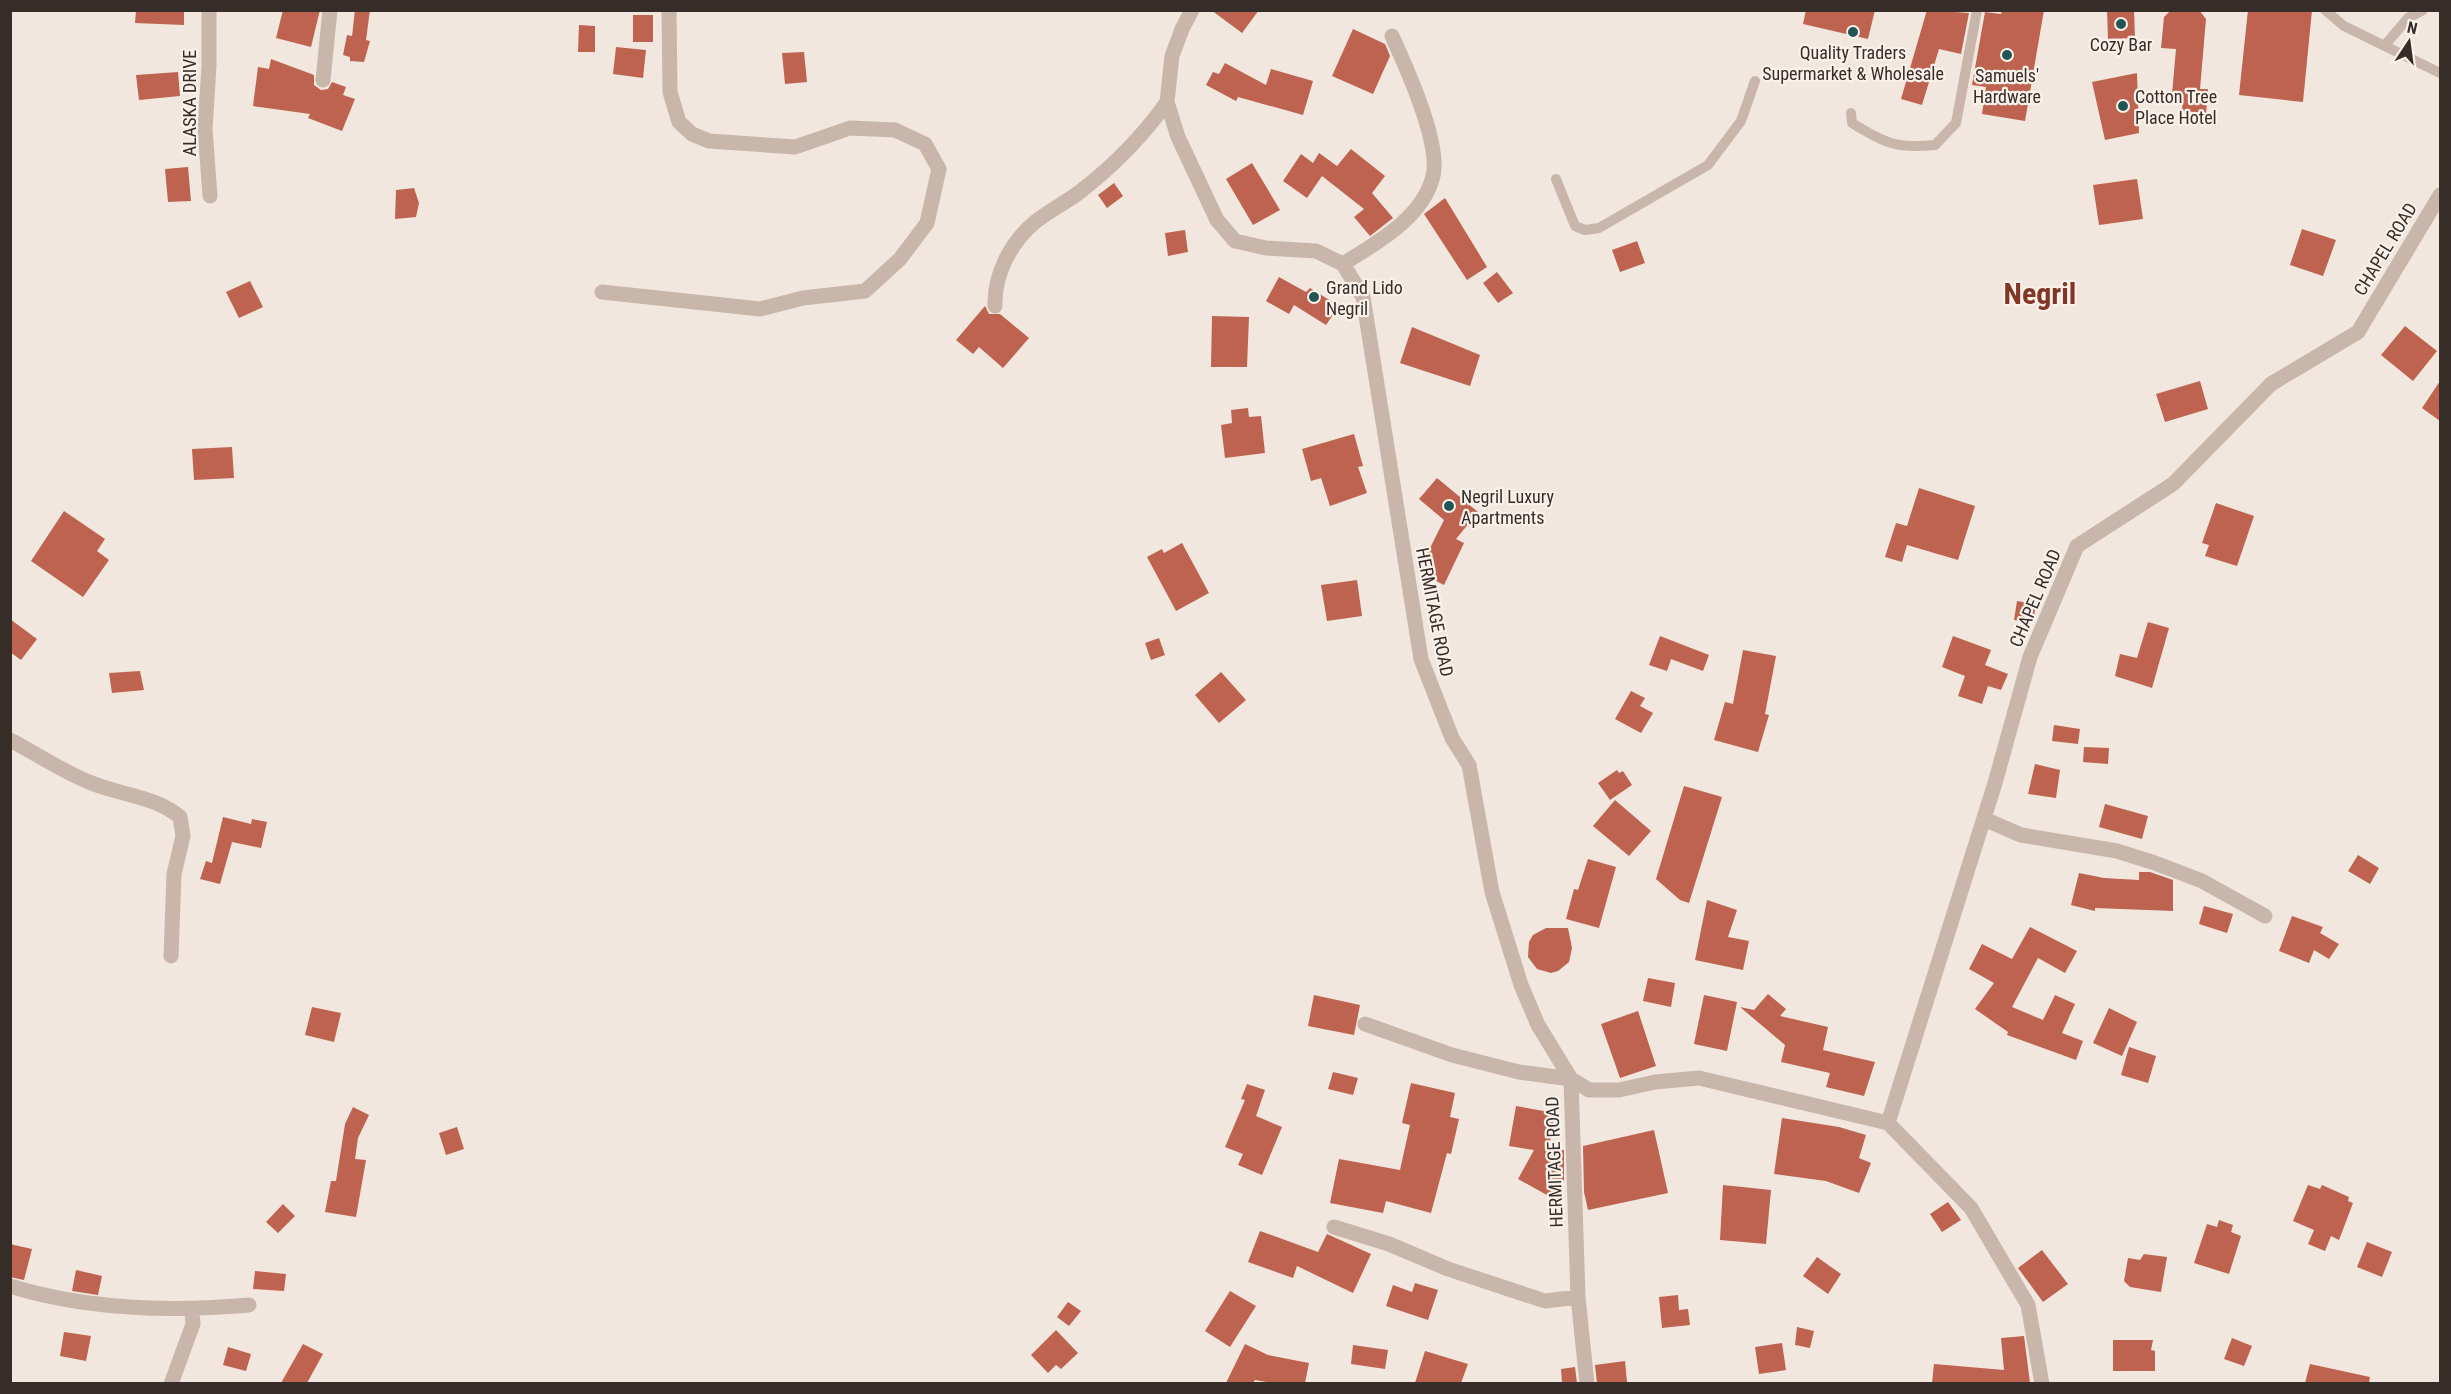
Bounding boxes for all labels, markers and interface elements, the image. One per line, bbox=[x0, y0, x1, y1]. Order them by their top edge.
north arrow bbox=[2379, 12, 2439, 72]
marker: Cozy Bar bbox=[2114, 17, 2128, 31]
text: N bbox=[2405, 18, 2419, 38]
marker: Quality Traders Supermarket & Wholesale bbox=[1846, 25, 1860, 39]
place label: Cozy Bar bbox=[2090, 34, 2153, 55]
place label: Quality Traders Supermarket & Wholesale bbox=[1762, 42, 1944, 84]
marker: Samuels' Hardware bbox=[2000, 48, 2014, 62]
street label: ALASKA DRIVE bbox=[179, 50, 200, 156]
place label: Samuels' Hardware bbox=[1973, 65, 2041, 107]
place label: Cotton Tree Place Hotel bbox=[2135, 86, 2217, 128]
marker: Cotton Tree Place Hotel bbox=[2116, 99, 2130, 113]
street label: CHAPEL ROAD bbox=[2349, 199, 2421, 299]
district label: Negril bbox=[2004, 276, 2076, 311]
place label: Grand Lido Negril bbox=[1326, 277, 1403, 319]
marker: Grand Lido Negril bbox=[1307, 290, 1321, 304]
place label: Negril Luxury Apartments bbox=[1461, 486, 1554, 528]
marker: Negril Luxury Apartments bbox=[1442, 499, 1456, 513]
street label: HERMITAGE ROAD bbox=[1412, 546, 1458, 678]
street label: CHAPEL ROAD bbox=[2005, 546, 2065, 650]
street label: HERMITAGE ROAD bbox=[1541, 1096, 1567, 1228]

